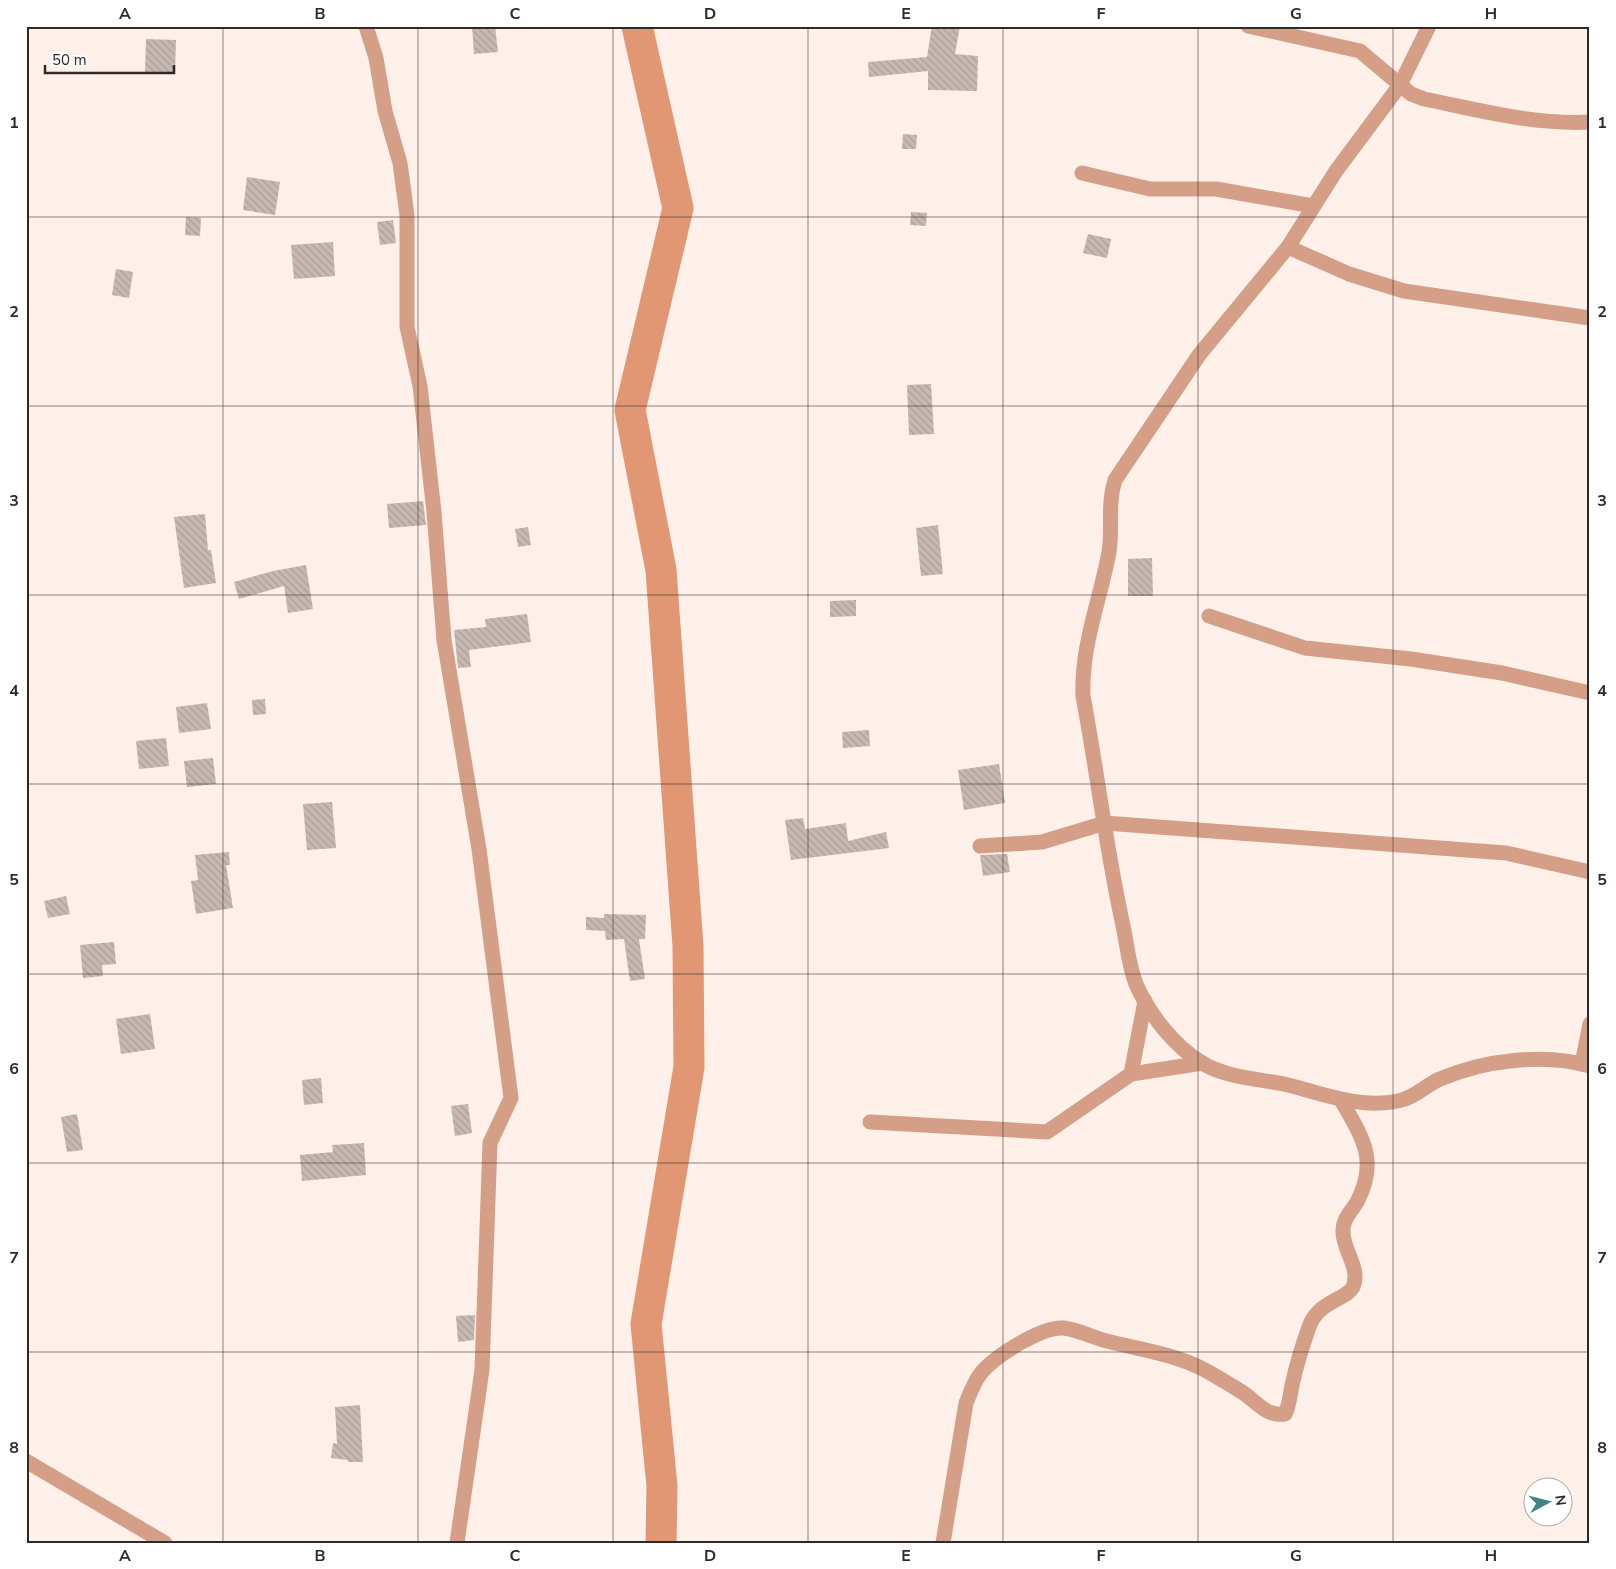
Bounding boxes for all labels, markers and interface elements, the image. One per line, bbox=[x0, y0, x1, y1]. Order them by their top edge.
text: A bbox=[119, 3, 131, 25]
text: B bbox=[314, 3, 326, 25]
text: C bbox=[510, 3, 521, 25]
text: D bbox=[704, 3, 716, 25]
text: E bbox=[901, 3, 911, 25]
text: F bbox=[1097, 3, 1106, 25]
text: G bbox=[1290, 3, 1302, 25]
text: H bbox=[1485, 3, 1497, 25]
scale bar bbox=[45, 42, 174, 74]
text: 50 m bbox=[52, 50, 87, 70]
text: 1 bbox=[9, 112, 19, 134]
text: 1 bbox=[1597, 112, 1607, 134]
text: 2 bbox=[9, 301, 19, 323]
text: 2 bbox=[1597, 301, 1607, 323]
text: 3 bbox=[9, 490, 19, 512]
text: 3 bbox=[1597, 490, 1607, 512]
text: 4 bbox=[9, 680, 19, 702]
text: 4 bbox=[1597, 680, 1607, 702]
text: 5 bbox=[9, 869, 19, 891]
text: 5 bbox=[1597, 869, 1607, 891]
text: 6 bbox=[9, 1058, 19, 1080]
text: 6 bbox=[1597, 1058, 1607, 1080]
text: 7 bbox=[9, 1247, 19, 1269]
text: 7 bbox=[1597, 1247, 1607, 1269]
text: 8 bbox=[9, 1437, 19, 1459]
text: 8 bbox=[1597, 1437, 1607, 1459]
north arrow bbox=[1524, 1476, 1574, 1526]
text: N bbox=[1550, 1494, 1570, 1507]
text: A bbox=[119, 1545, 131, 1567]
text: B bbox=[314, 1545, 326, 1567]
text: C bbox=[510, 1545, 521, 1567]
text: D bbox=[704, 1545, 716, 1567]
text: E bbox=[901, 1545, 911, 1567]
text: F bbox=[1097, 1545, 1106, 1567]
text: G bbox=[1290, 1545, 1302, 1567]
text: H bbox=[1485, 1545, 1497, 1567]

